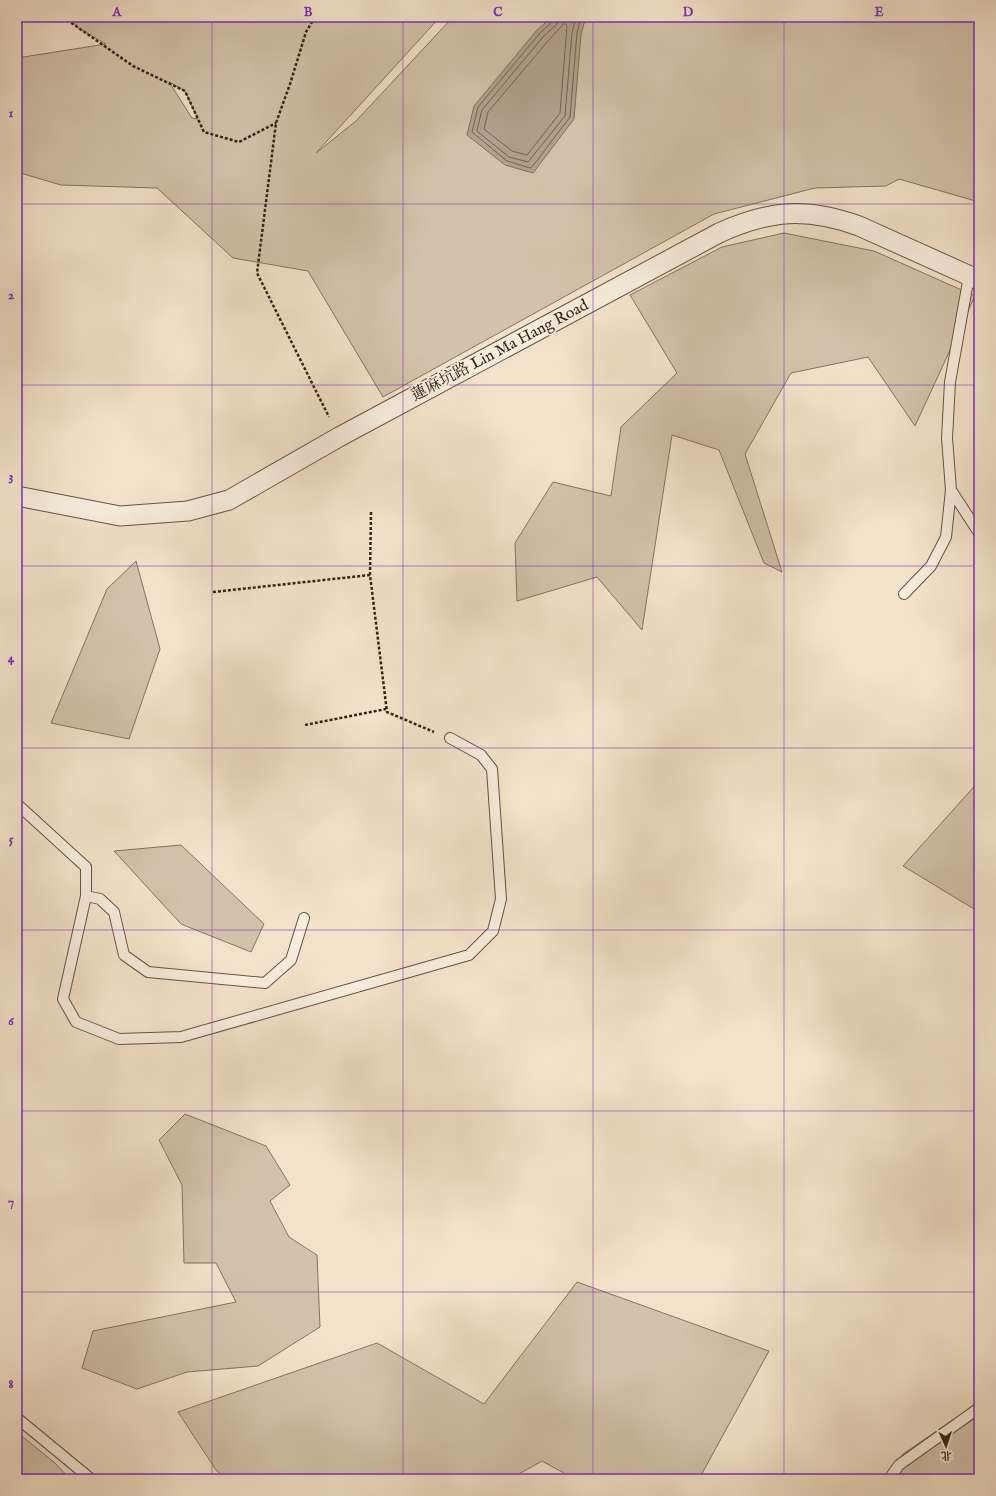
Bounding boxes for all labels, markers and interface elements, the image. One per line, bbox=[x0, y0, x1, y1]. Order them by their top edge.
text: A bbox=[112, 4, 123, 21]
text: B bbox=[304, 4, 313, 21]
text: C bbox=[493, 4, 503, 21]
text: D bbox=[683, 4, 694, 21]
text: E bbox=[874, 4, 884, 21]
text: 1 bbox=[9, 105, 14, 122]
text: 2 bbox=[8, 287, 14, 304]
street label: 蓮麻坑路 Lin Ma Hang Road bbox=[408, 295, 593, 406]
text: 3 bbox=[9, 468, 14, 485]
text: 4 bbox=[8, 650, 15, 667]
text: 5 bbox=[9, 831, 14, 848]
text: 6 bbox=[8, 1013, 14, 1030]
text: 7 bbox=[8, 1194, 14, 1211]
text: 8 bbox=[8, 1376, 14, 1393]
north arrow bbox=[926, 1426, 966, 1466]
text: 北 bbox=[941, 1448, 952, 1462]

